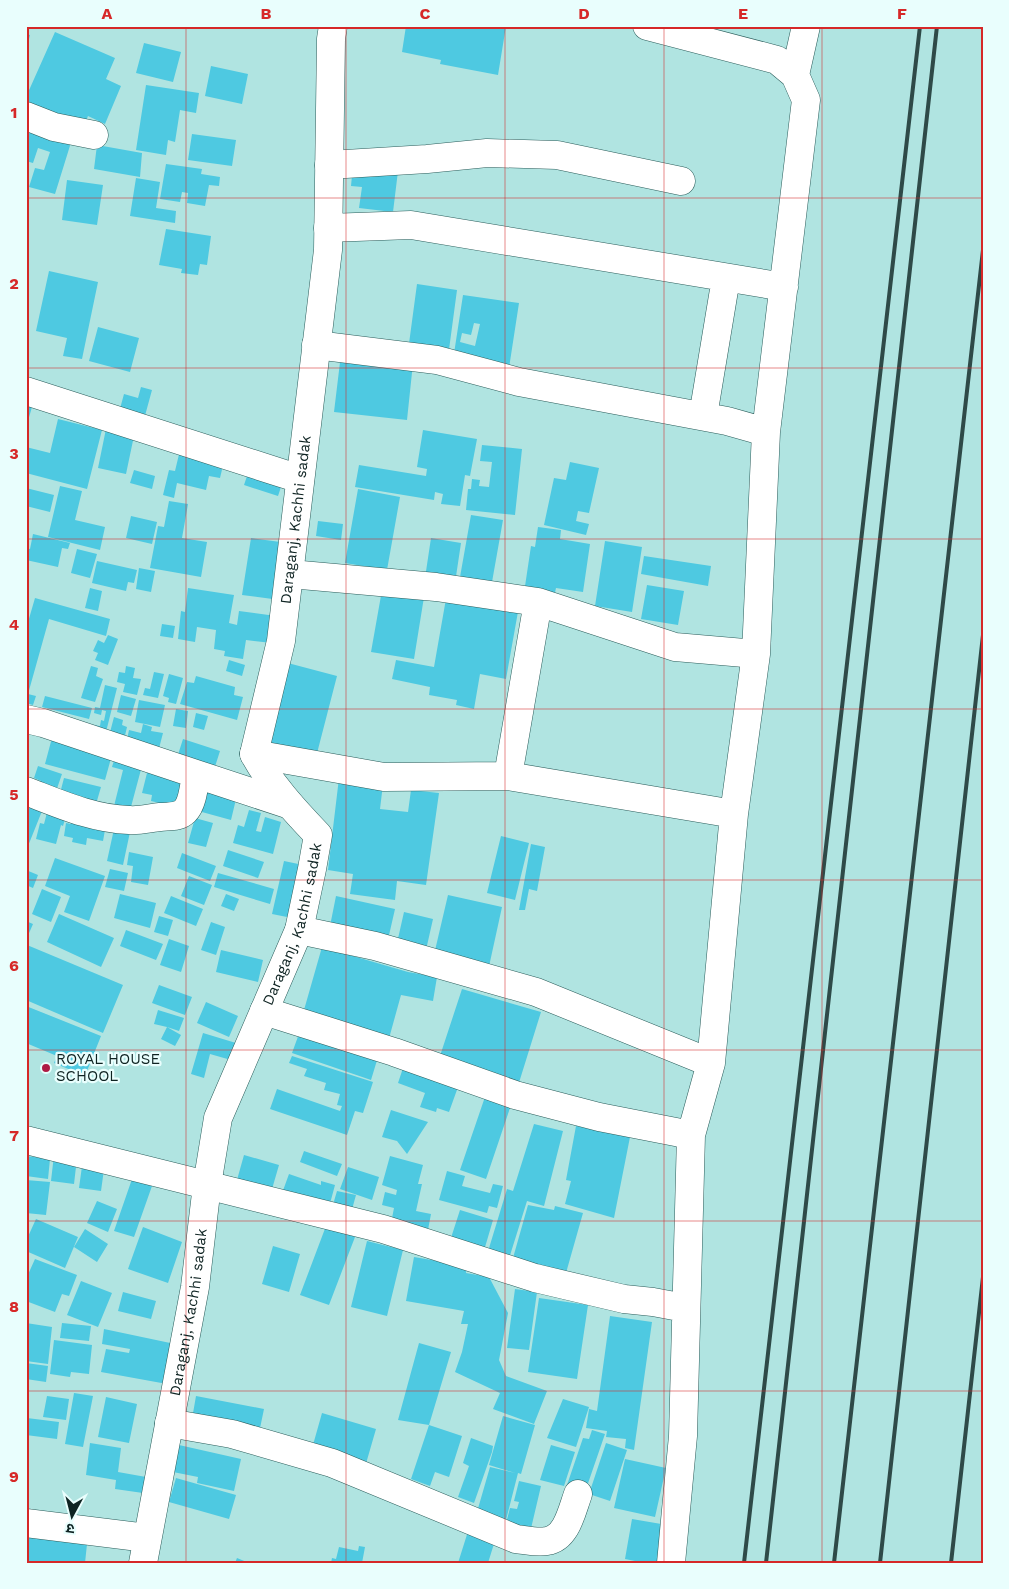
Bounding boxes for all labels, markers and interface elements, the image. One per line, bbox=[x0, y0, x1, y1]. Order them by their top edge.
text: A bbox=[102, 4, 113, 23]
text: B bbox=[261, 4, 272, 23]
text: C bbox=[420, 4, 431, 23]
text: D bbox=[578, 4, 590, 23]
text: E bbox=[738, 4, 748, 23]
text: F bbox=[897, 4, 907, 23]
text: 1 bbox=[11, 103, 17, 122]
text: 2 bbox=[9, 274, 19, 293]
street label: Daraganj, Kachhi sadak bbox=[277, 434, 315, 605]
text: 3 bbox=[9, 444, 19, 463]
text: 4 bbox=[9, 615, 19, 634]
text: 5 bbox=[9, 785, 19, 804]
street label: Daraganj, Kachhi sadak bbox=[259, 841, 326, 1008]
text: 6 bbox=[9, 956, 19, 975]
place label: ROYAL HOUSE SCHOOL bbox=[56, 1050, 160, 1085]
marker: ROYAL HOUSE SCHOOL bbox=[40, 1062, 52, 1074]
text: 7 bbox=[9, 1126, 19, 1145]
street label: Daraganj, Kachhi sadak bbox=[166, 1227, 211, 1397]
text: 8 bbox=[9, 1297, 19, 1316]
text: 9 bbox=[9, 1467, 19, 1486]
north arrow bbox=[48, 1492, 98, 1542]
text: उ bbox=[65, 1520, 75, 1537]

